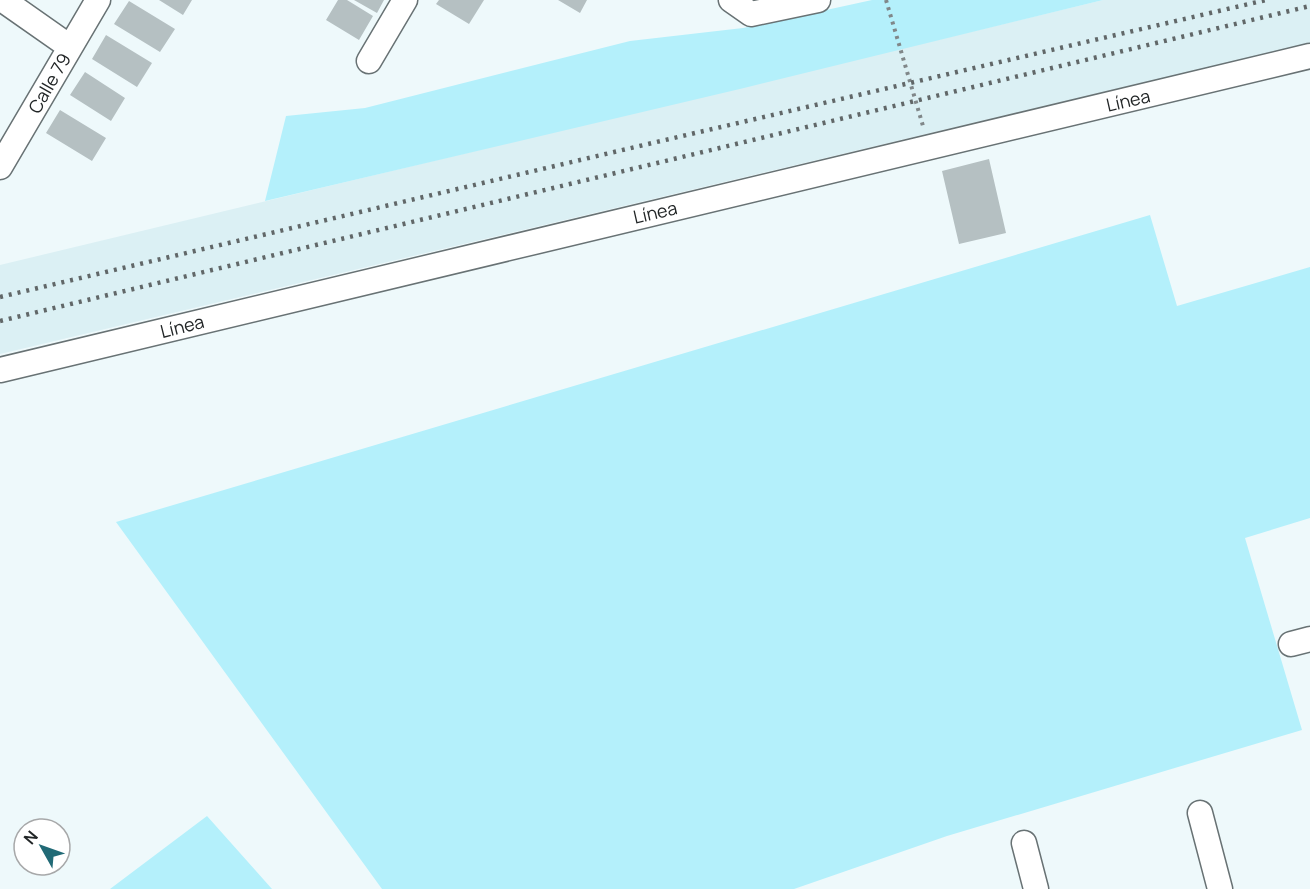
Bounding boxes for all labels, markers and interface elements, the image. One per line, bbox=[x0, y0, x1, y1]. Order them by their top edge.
street label: Calle 79 bbox=[22, 49, 76, 117]
street label: Línea bbox=[1104, 83, 1152, 117]
street label: Línea bbox=[631, 195, 679, 229]
street label: Línea bbox=[158, 309, 206, 343]
north arrow bbox=[12, 817, 72, 877]
text: N bbox=[18, 826, 43, 849]

